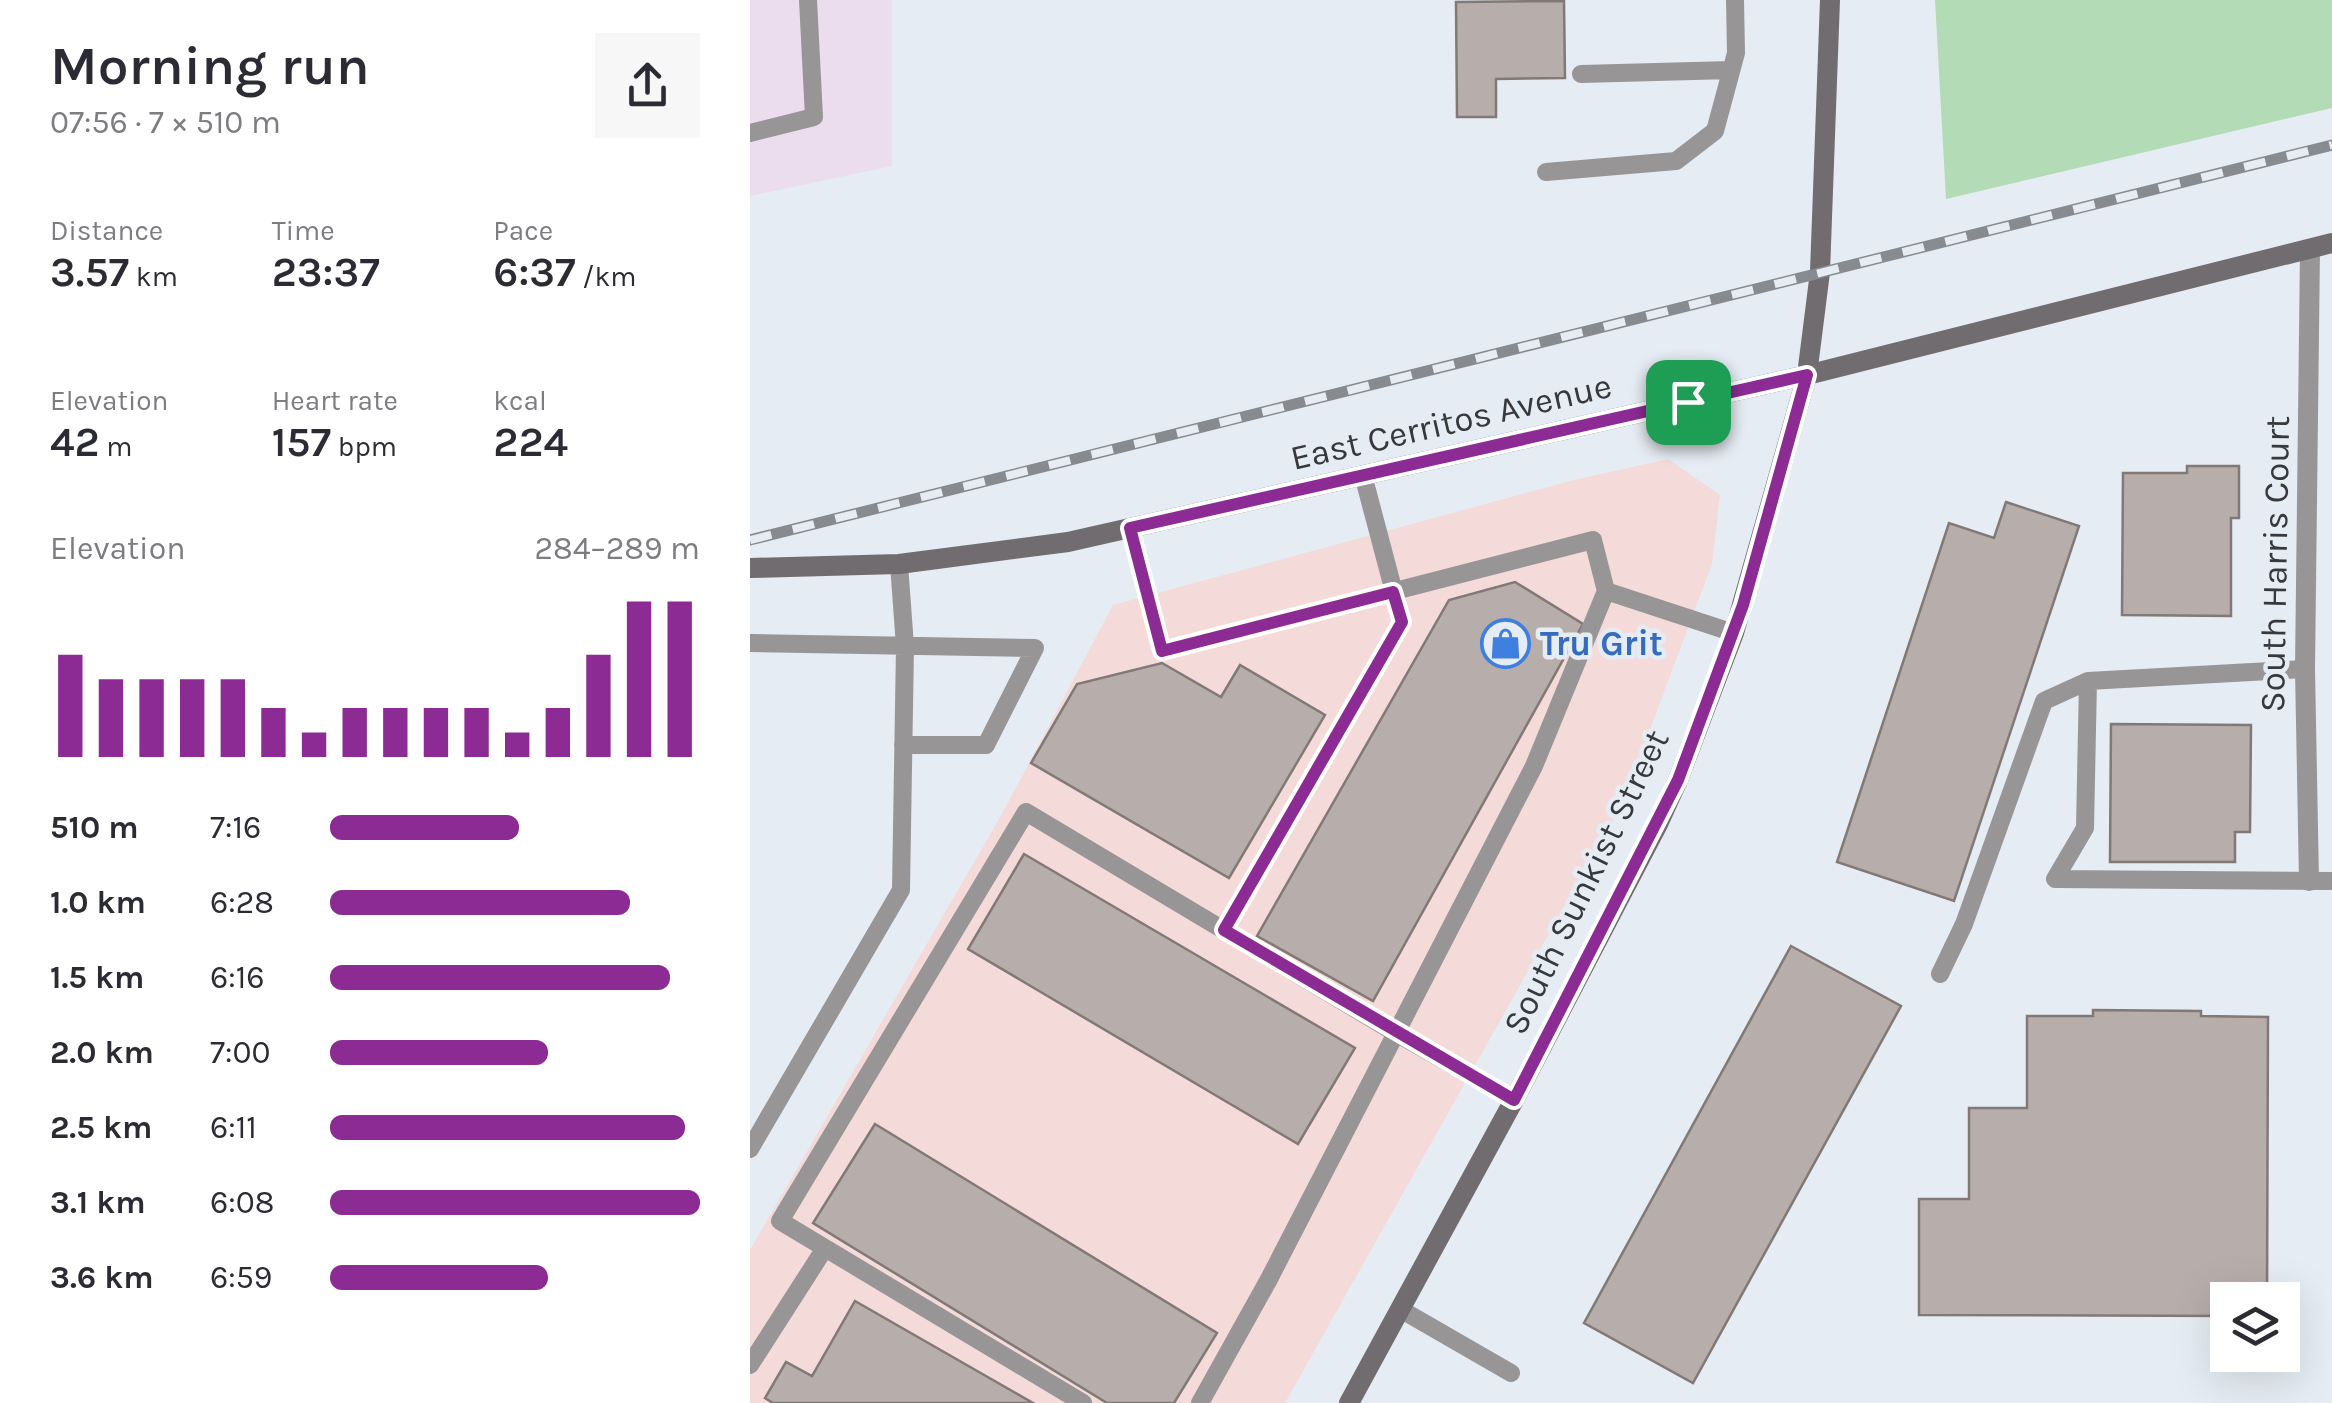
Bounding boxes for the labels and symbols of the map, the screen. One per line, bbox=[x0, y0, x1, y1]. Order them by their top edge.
pin bbox=[1646, 360, 1731, 445]
street label: East Cerritos Avenue bbox=[1287, 365, 1615, 479]
street label: South Harris Court bbox=[2252, 415, 2298, 713]
shop icon: Tru Grit bbox=[1479, 617, 1531, 669]
place label: Tru Grit bbox=[1540, 623, 1663, 664]
street label: South Sunkist Street bbox=[1494, 723, 1678, 1041]

